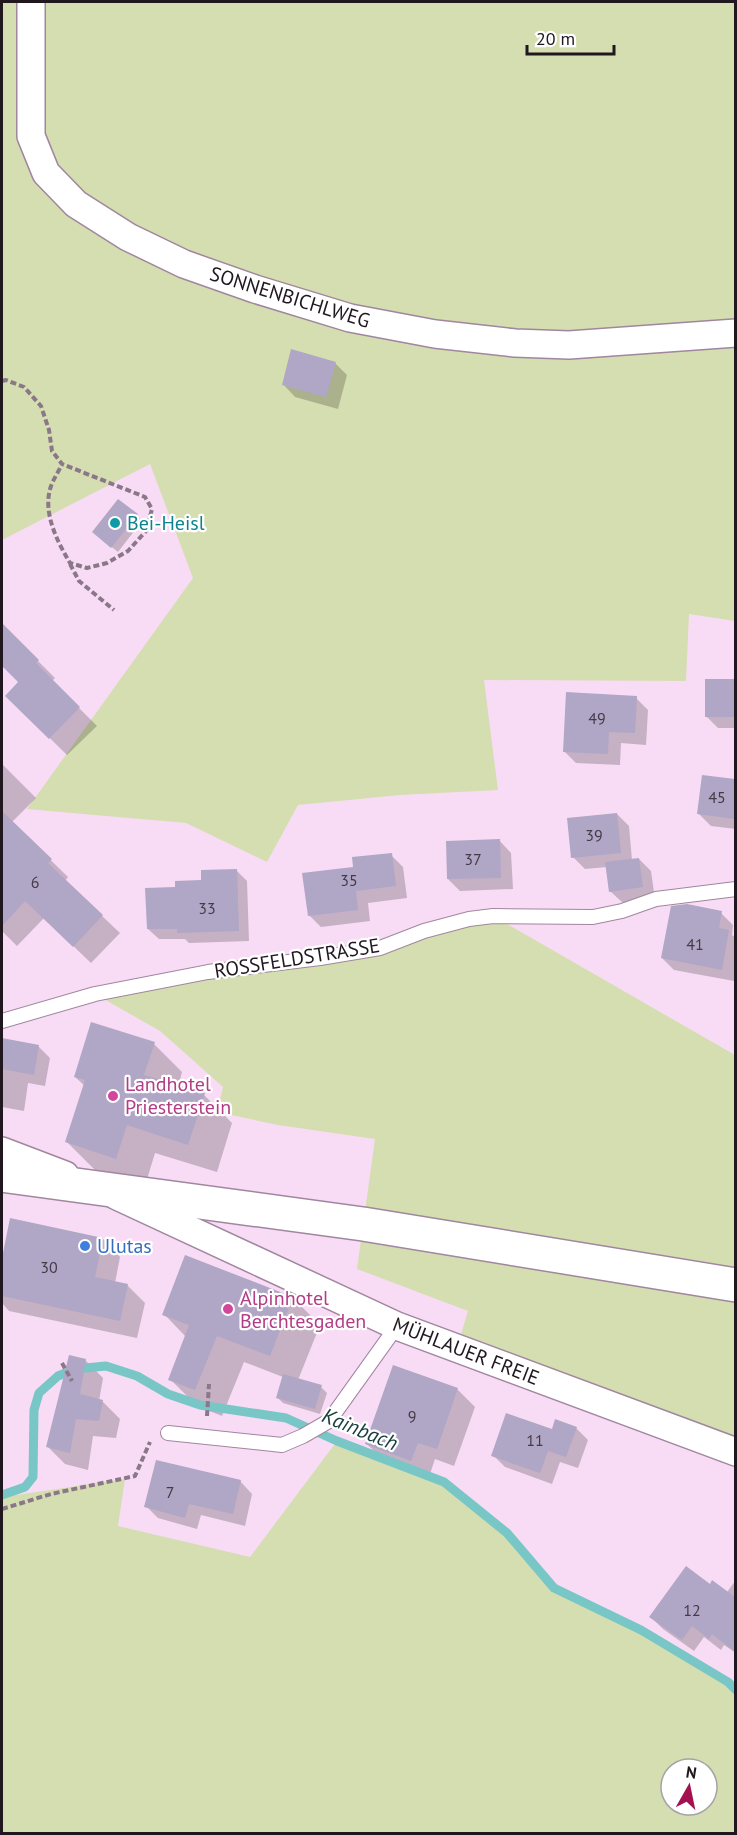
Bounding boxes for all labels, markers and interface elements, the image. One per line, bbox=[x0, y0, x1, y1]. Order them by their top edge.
scale bar bbox=[527, 18, 614, 56]
text: 20 m bbox=[536, 27, 575, 50]
street label: SONNENBICHLWEG bbox=[207, 260, 373, 334]
place label: Bei-Heisl bbox=[127, 510, 205, 536]
marker: Bei-Heisl bbox=[108, 516, 122, 530]
house number: 49 bbox=[588, 708, 606, 728]
house number: 45 bbox=[708, 787, 726, 807]
house number: 39 bbox=[585, 825, 603, 845]
house number: 37 bbox=[464, 849, 482, 869]
house number: 35 bbox=[340, 870, 358, 890]
house number: 6 bbox=[31, 872, 39, 892]
house number: 33 bbox=[198, 898, 216, 918]
street label: ROSSFELDSTRASSE bbox=[212, 932, 382, 984]
house number: 41 bbox=[686, 934, 704, 954]
place label: Landhotel Priesterstein bbox=[125, 1071, 231, 1120]
marker: Landhotel Priesterstein bbox=[106, 1089, 120, 1103]
place label: Ulutas bbox=[97, 1233, 152, 1259]
marker: Ulutas bbox=[78, 1239, 92, 1253]
house number: 30 bbox=[40, 1257, 58, 1277]
place label: Alpinhotel Berchtesgaden bbox=[240, 1285, 366, 1334]
marker: Alpinhotel Berchtesgaden bbox=[221, 1302, 235, 1316]
street label: MÜHLAUER FREIE bbox=[389, 1311, 543, 1391]
water label: Kainbach bbox=[318, 1402, 402, 1456]
house number: 9 bbox=[408, 1406, 416, 1426]
house number: 11 bbox=[526, 1430, 544, 1450]
house number: 7 bbox=[166, 1482, 174, 1502]
house number: 12 bbox=[683, 1600, 701, 1620]
north arrow bbox=[659, 1757, 719, 1817]
text: N bbox=[685, 1761, 698, 1783]

